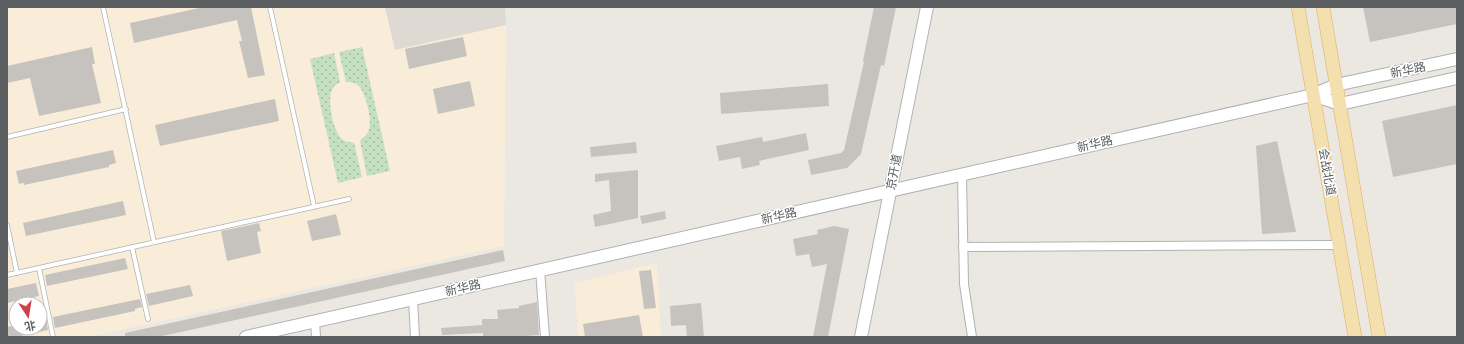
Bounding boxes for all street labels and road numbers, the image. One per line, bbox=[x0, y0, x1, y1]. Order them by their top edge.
street label: 新华路 bbox=[1389, 57, 1427, 82]
street label: 新华路 bbox=[1075, 131, 1114, 156]
street label: 会战北道 bbox=[1315, 147, 1340, 197]
street label: 京开道 bbox=[882, 153, 905, 191]
street label: 新华路 bbox=[759, 203, 798, 228]
street label: 新华路 bbox=[443, 275, 482, 300]

